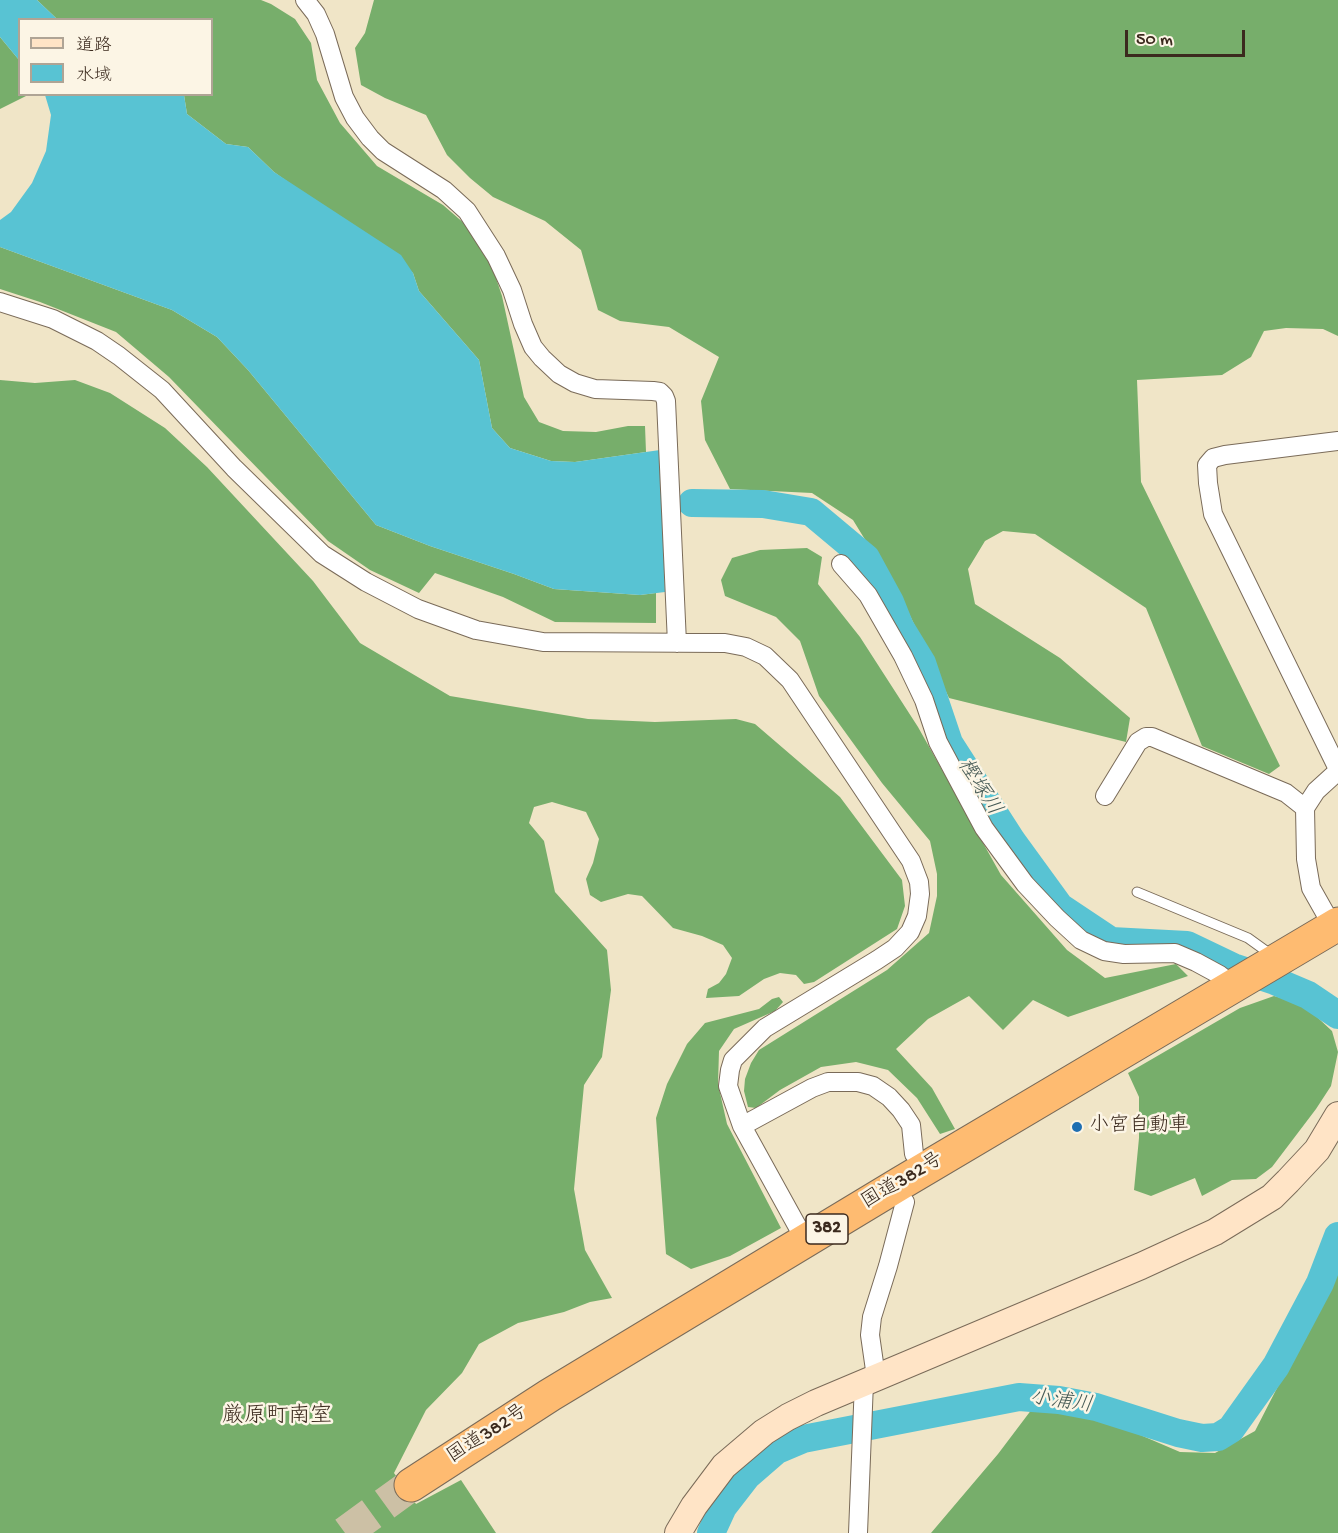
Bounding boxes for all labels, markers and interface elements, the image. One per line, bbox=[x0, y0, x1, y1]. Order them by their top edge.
legend bbox=[18, 18, 213, 96]
scale bar bbox=[1128, 18, 1248, 56]
text: 50 m bbox=[1136, 30, 1173, 51]
text: 道路 bbox=[76, 36, 112, 57]
text: 水域 bbox=[76, 66, 112, 87]
water label: 樫塚川 bbox=[950, 755, 1006, 821]
place label: 小宮自動車 bbox=[1089, 1115, 1189, 1139]
marker: 小宮自動車 bbox=[1070, 1120, 1084, 1134]
street label: 国道382号 bbox=[858, 1148, 948, 1216]
road number: 382 bbox=[806, 1214, 848, 1244]
water label: 小浦川 bbox=[1028, 1386, 1094, 1420]
street label: 国道382号 bbox=[443, 1400, 533, 1470]
district label: 厳原町南室 bbox=[222, 1405, 332, 1431]

